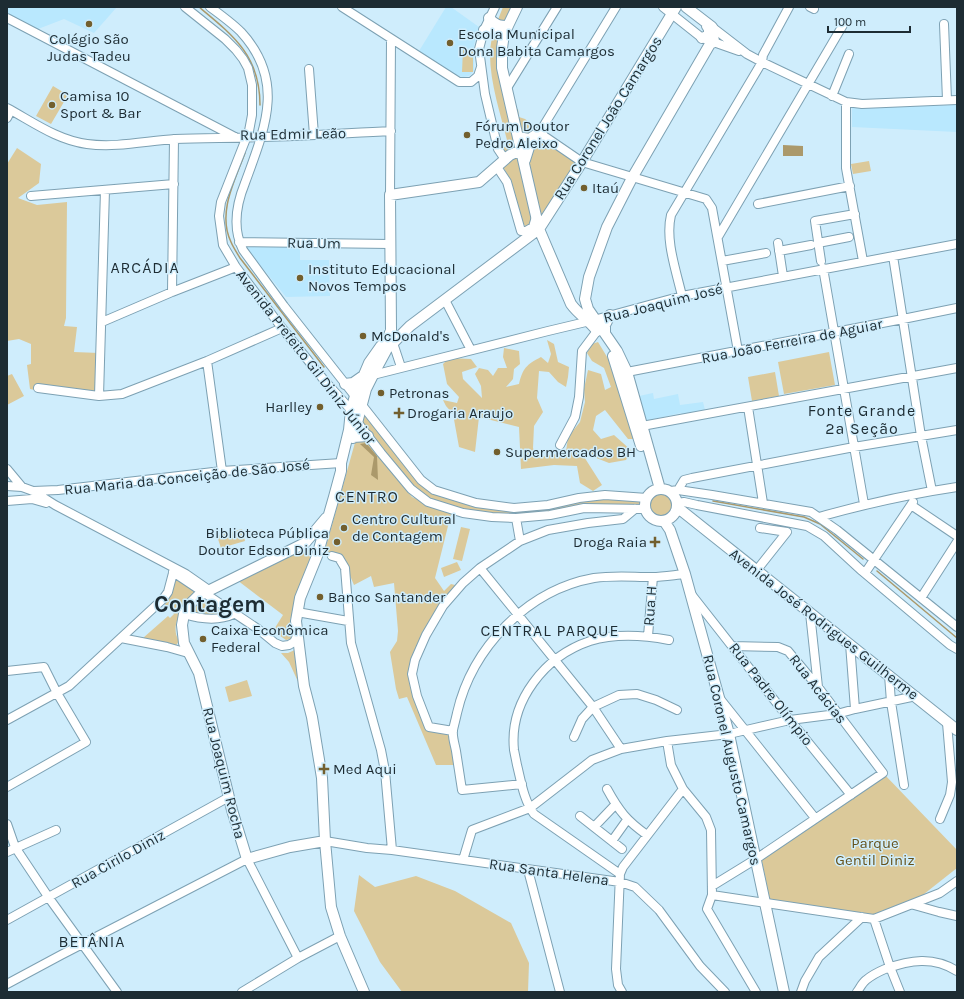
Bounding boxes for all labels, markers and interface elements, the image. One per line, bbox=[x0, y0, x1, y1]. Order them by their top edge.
scale bar bbox=[828, 8, 910, 34]
text: 100 m bbox=[834, 15, 866, 29]
marker: Colégio São Judas Tadeu bbox=[84, 19, 94, 29]
place label: Escola Municipal Dona Babita Camargos bbox=[458, 25, 615, 60]
place label: Colégio São Judas Tadeu bbox=[47, 30, 131, 65]
street label: Rua Coronel João Camargos bbox=[550, 33, 666, 203]
marker: Escola Municipal Dona Babita Camargos bbox=[445, 38, 455, 48]
place label: Camisa 10 Sport & Bar bbox=[60, 87, 142, 122]
marker: Camisa 10 Sport & Bar bbox=[47, 100, 57, 110]
place label: Fórum Doutor Pedro Aleixo bbox=[475, 117, 570, 152]
street label: Rua Edmir Leão bbox=[240, 124, 346, 144]
marker: Fórum Doutor Pedro Aleixo bbox=[462, 130, 472, 140]
place label: Itaú bbox=[592, 179, 619, 197]
marker: Itaú bbox=[579, 183, 589, 193]
street label: Rua Um bbox=[287, 234, 341, 252]
district label: ARCÁDIA bbox=[110, 258, 180, 277]
place label: Instituto Educacional Novos Tempos bbox=[308, 260, 456, 295]
street label: Avenida Prefeito Gil Diniz Júnior bbox=[232, 266, 380, 448]
marker: Instituto Educacional Novos Tempos bbox=[295, 273, 305, 283]
street label: Rua Joaquim José bbox=[601, 279, 725, 327]
street label: Rua João Ferreira de Aguiar bbox=[700, 314, 885, 367]
place label: McDonald's bbox=[371, 327, 450, 345]
marker: McDonald's bbox=[358, 331, 368, 341]
place label: Petronas bbox=[389, 384, 449, 402]
marker: Petronas bbox=[376, 388, 386, 398]
place label: Harlley bbox=[265, 398, 312, 416]
district label: Fonte Grande 2ª Seção bbox=[808, 401, 916, 438]
marker: Harlley bbox=[315, 402, 325, 412]
place label: Drogaria Araujo bbox=[407, 404, 513, 422]
marker: Drogaria Araujo bbox=[394, 408, 404, 418]
place label: Supermercados BH bbox=[505, 443, 636, 461]
marker: Supermercados BH bbox=[492, 447, 502, 457]
street label: Rua Maria da Conceição de São José bbox=[63, 455, 311, 499]
district label: CENTRO bbox=[335, 487, 399, 506]
place label: Centro Cultural de Contagem bbox=[352, 510, 456, 545]
marker: Centro Cultural de Contagem bbox=[339, 523, 349, 533]
place label: Biblioteca Pública Doutor Edson Diniz bbox=[198, 524, 329, 559]
place label: Droga Raia bbox=[573, 533, 647, 551]
marker: Biblioteca Pública Doutor Edson Diniz bbox=[332, 537, 342, 547]
marker: Droga Raia bbox=[650, 537, 660, 547]
street label: Avenida José Rodrigues Guilherme bbox=[726, 544, 922, 704]
street label: Rua H bbox=[640, 585, 660, 627]
place label: Banco Santander bbox=[328, 588, 446, 606]
district label: Contagem bbox=[154, 591, 266, 618]
marker: Banco Santander bbox=[315, 592, 325, 602]
place label: Caixa Econômica Federal bbox=[211, 621, 329, 656]
district label: CENTRAL PARQUE bbox=[480, 621, 620, 640]
marker: Caixa Econômica Federal bbox=[198, 634, 208, 644]
street label: Rua Padre Olímpio bbox=[725, 639, 817, 749]
street label: Rua Acácias bbox=[785, 651, 851, 727]
street label: Rua Coronel Augusto Camargos bbox=[699, 653, 765, 867]
street label: Rua Joaquim Rocha bbox=[199, 705, 249, 841]
place label: Med Aqui bbox=[333, 760, 397, 778]
marker: Med Aqui bbox=[318, 763, 330, 775]
street label: Rua Cirilo Diniz bbox=[68, 826, 168, 892]
park label: Parque Gentil Diniz bbox=[835, 834, 915, 869]
street label: Rua Santa Helena bbox=[488, 855, 610, 889]
district label: BETÂNIA bbox=[58, 932, 126, 951]

